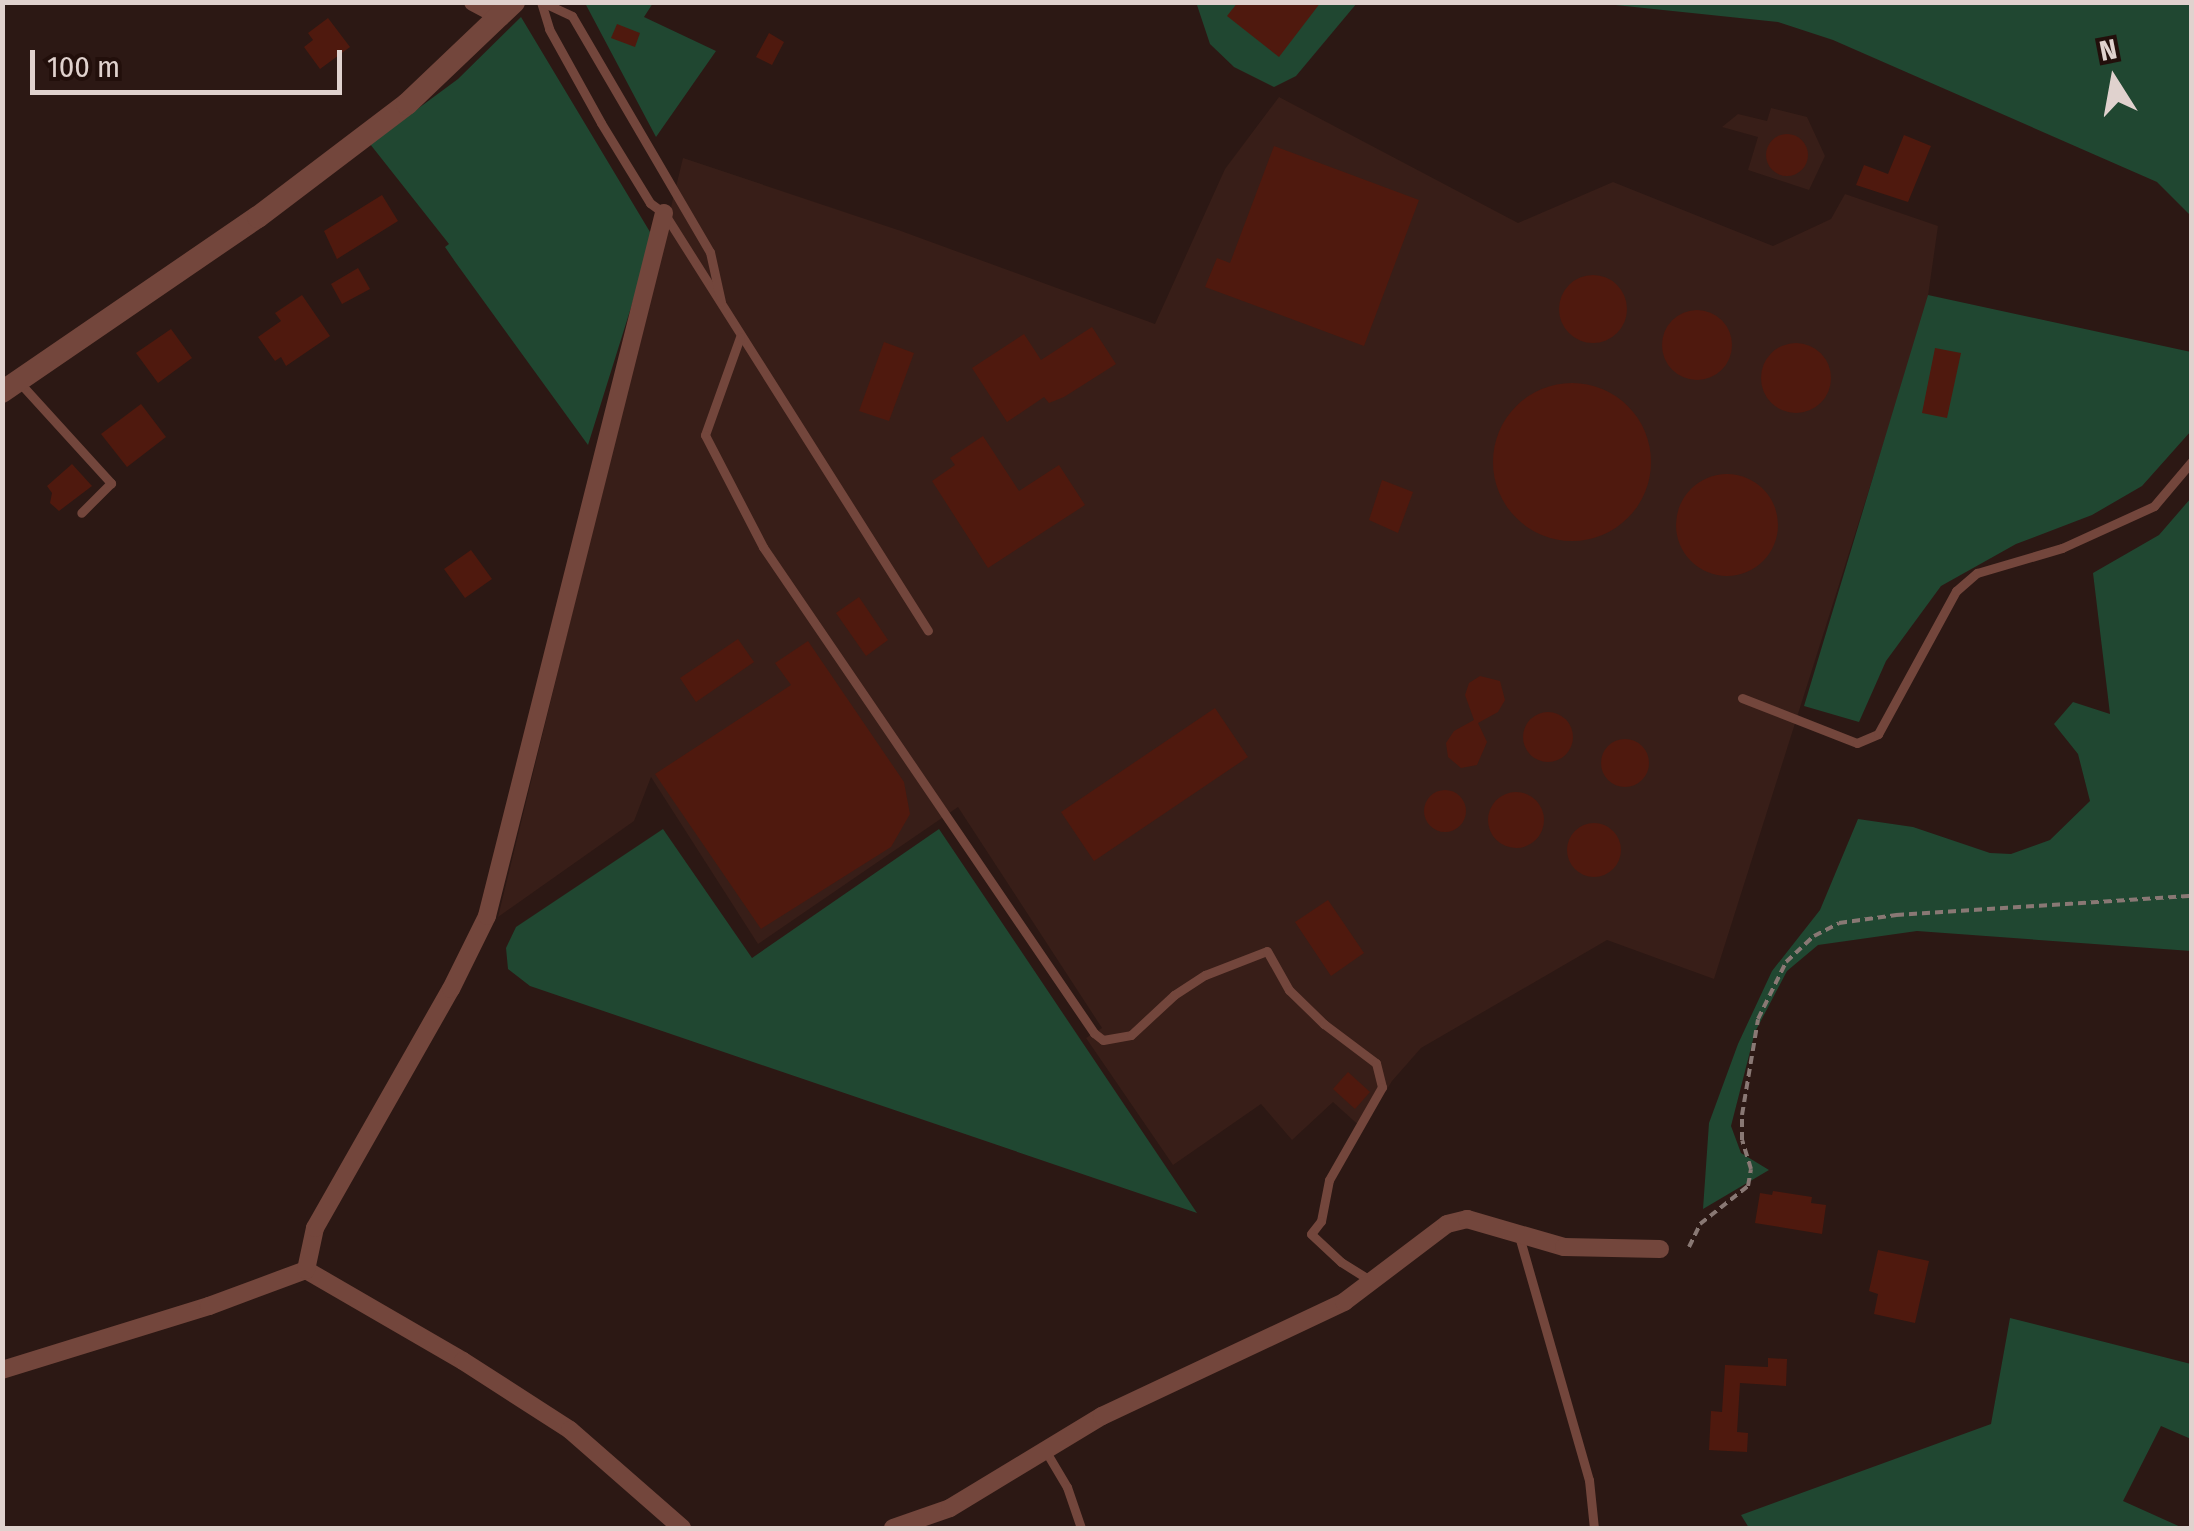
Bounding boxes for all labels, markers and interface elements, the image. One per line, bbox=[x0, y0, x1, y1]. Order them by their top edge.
scale bar bbox=[35, 30, 348, 92]
north arrow bbox=[2064, 30, 2164, 130]
text: N bbox=[2097, 32, 2120, 68]
text: 100 m bbox=[47, 49, 120, 85]

